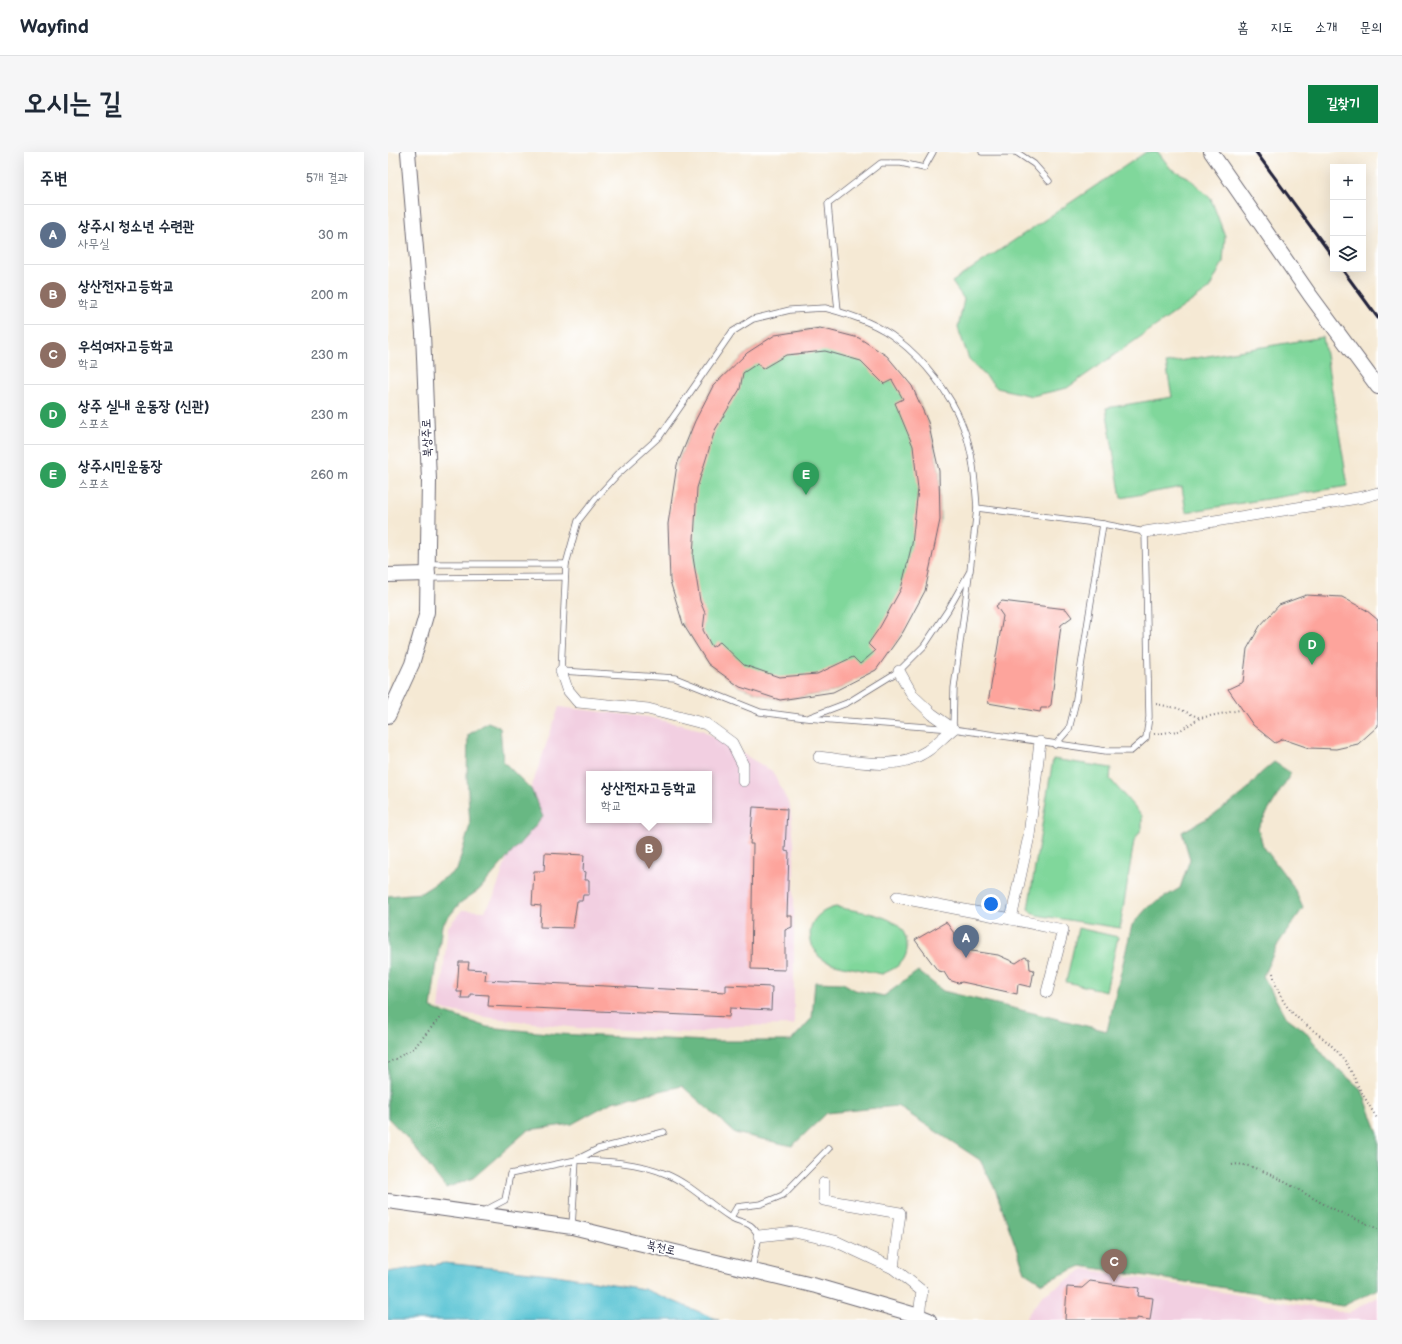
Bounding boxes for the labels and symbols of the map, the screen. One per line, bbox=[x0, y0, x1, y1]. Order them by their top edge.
street label: 북상주로 bbox=[419, 418, 435, 458]
pin: E bbox=[793, 462, 819, 495]
pin: D bbox=[1299, 632, 1325, 665]
pin: B bbox=[636, 836, 662, 869]
your location bbox=[981, 894, 1001, 914]
pin: A bbox=[953, 925, 979, 958]
street label: 북천로 bbox=[645, 1237, 677, 1259]
pin: C bbox=[1101, 1249, 1127, 1282]

